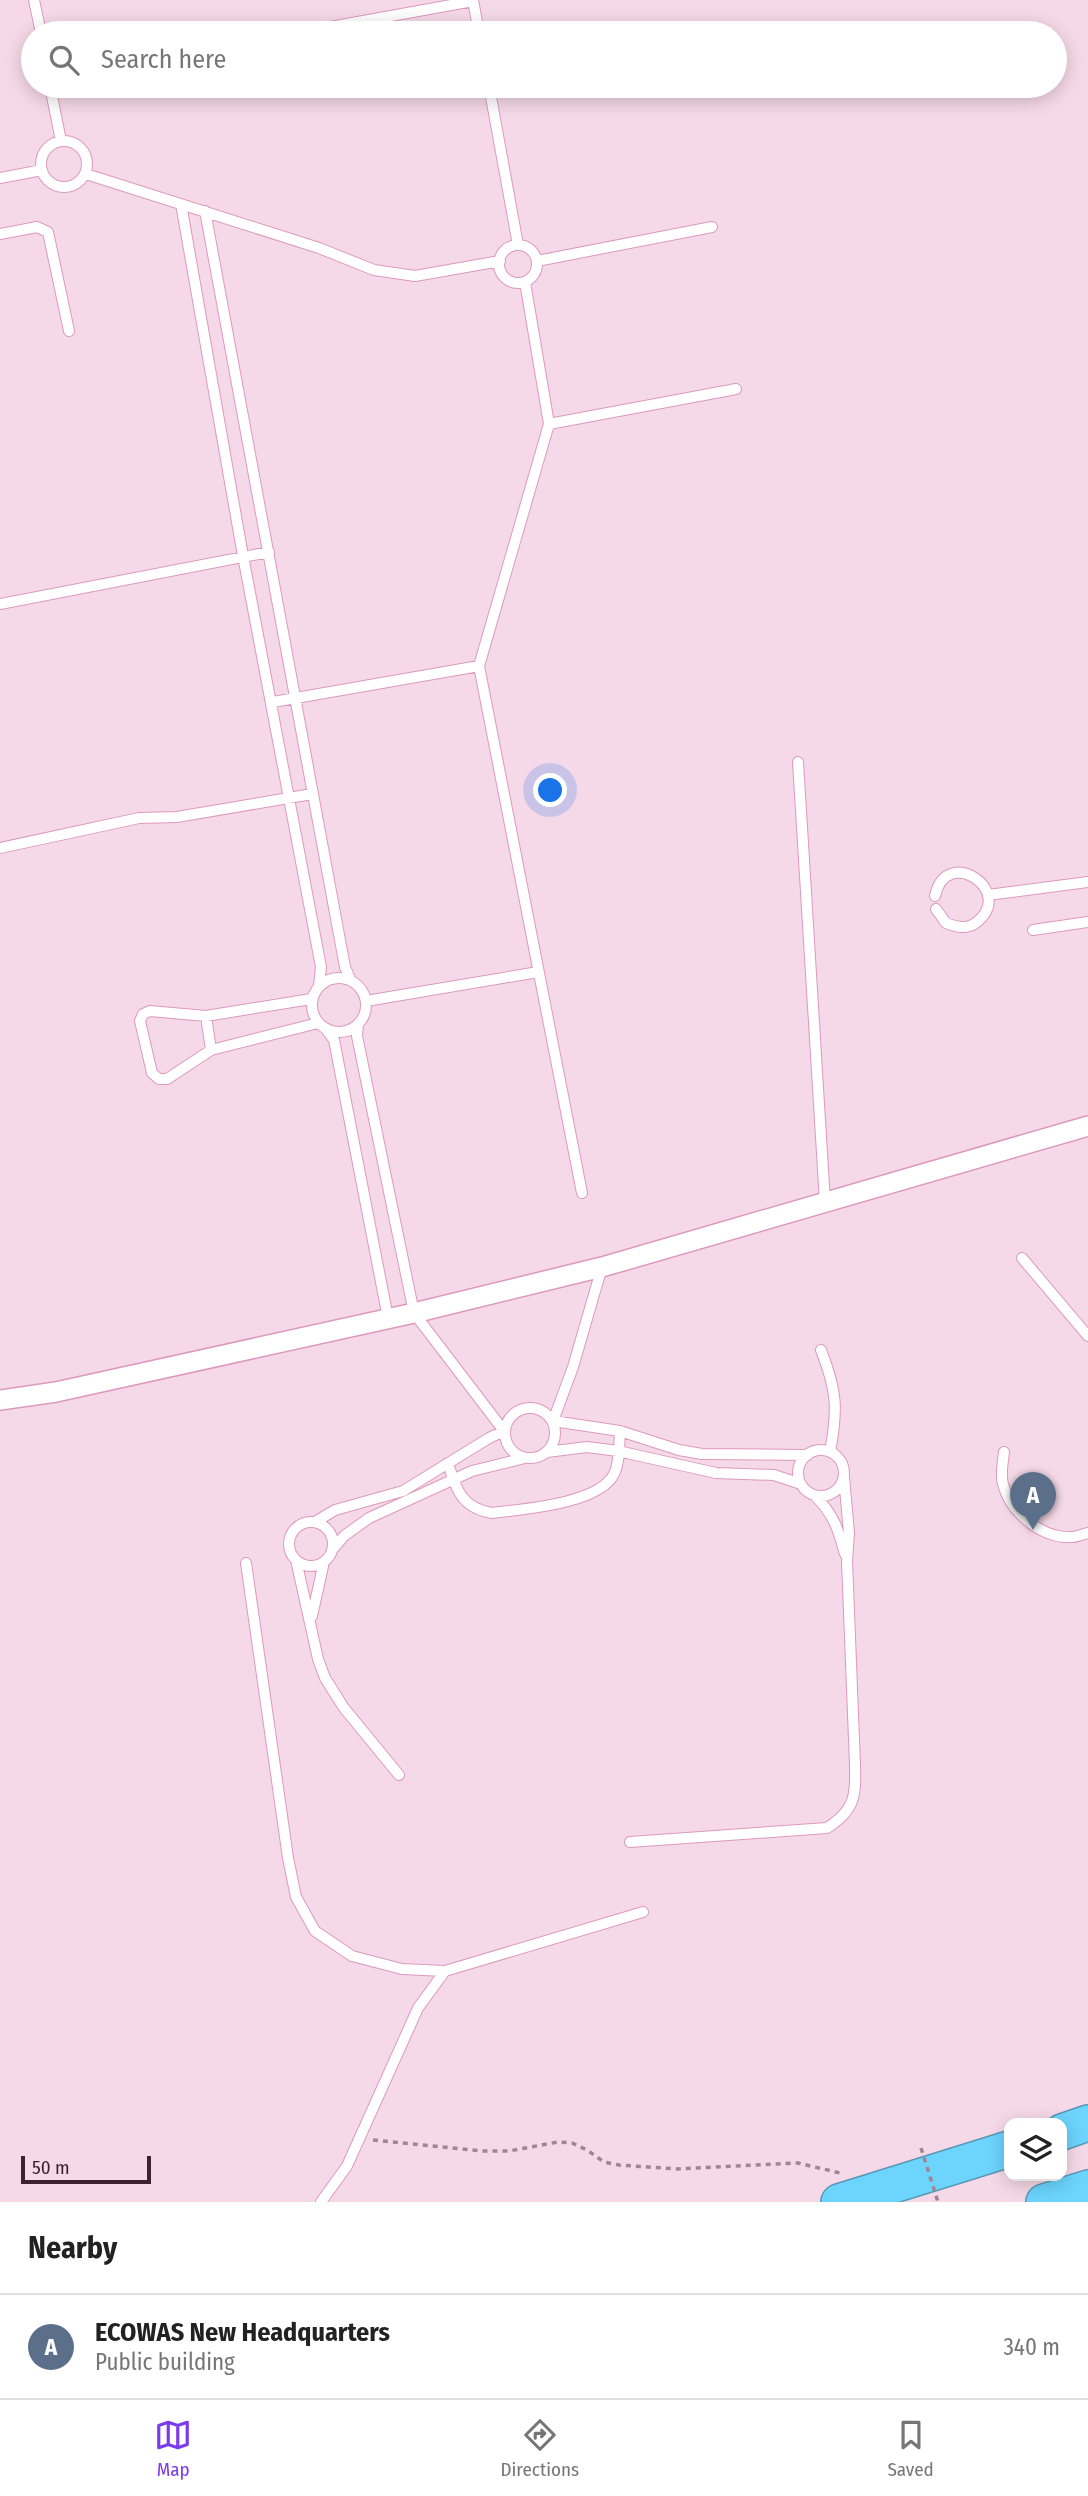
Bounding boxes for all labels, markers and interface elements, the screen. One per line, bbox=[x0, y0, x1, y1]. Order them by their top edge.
search box bbox=[21, 21, 1067, 98]
icon: search bbox=[45, 41, 83, 79]
text: Search here bbox=[101, 44, 226, 75]
your location bbox=[533, 773, 567, 807]
pin: A bbox=[1010, 1472, 1056, 1530]
map controls bbox=[1004, 2118, 1067, 2181]
button: layers bbox=[1004, 2118, 1067, 2181]
scale bar bbox=[21, 2153, 150, 2185]
text: 50 m bbox=[32, 2156, 70, 2179]
text: Nearby bbox=[28, 2230, 117, 2266]
text: ECOWAS New Headquarters bbox=[95, 2317, 390, 2348]
text: A bbox=[45, 2333, 57, 2361]
text: 340 m bbox=[1004, 2333, 1060, 2361]
text: Public building bbox=[95, 2348, 235, 2376]
tab: Map bbox=[154, 2416, 192, 2481]
tab: Directions bbox=[500, 2416, 579, 2481]
tab: Saved bbox=[887, 2416, 934, 2481]

